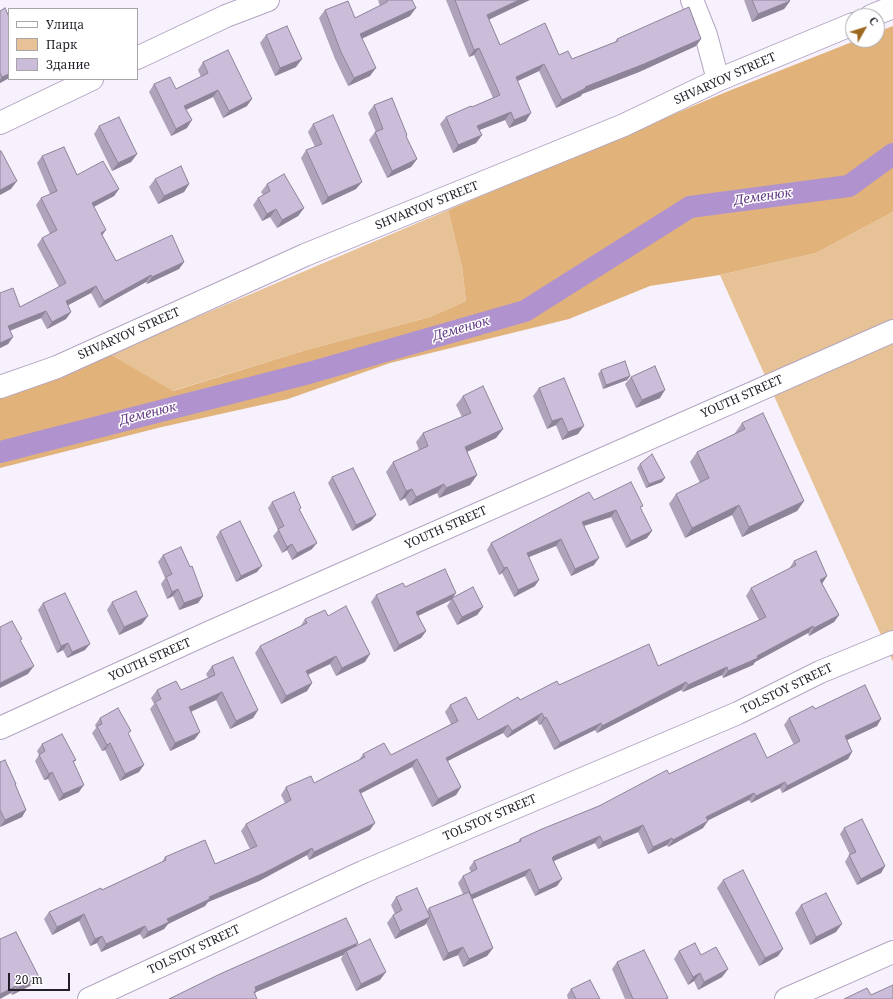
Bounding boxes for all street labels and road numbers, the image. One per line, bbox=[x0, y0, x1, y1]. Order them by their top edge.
street label: SHVARYOV STREET bbox=[672, 50, 778, 108]
street label: SHVARYOV STREET bbox=[373, 179, 481, 233]
street label: SHVARYOV STREET bbox=[76, 305, 182, 363]
street label: YOUTH STREET bbox=[699, 372, 785, 422]
street label: YOUTH STREET bbox=[403, 503, 489, 553]
street label: YOUTH STREET bbox=[107, 635, 193, 685]
street label: TOLSTOY STREET bbox=[739, 661, 835, 717]
street label: TOLSTOY STREET bbox=[441, 792, 539, 844]
street label: TOLSTOY STREET bbox=[146, 922, 242, 978]

